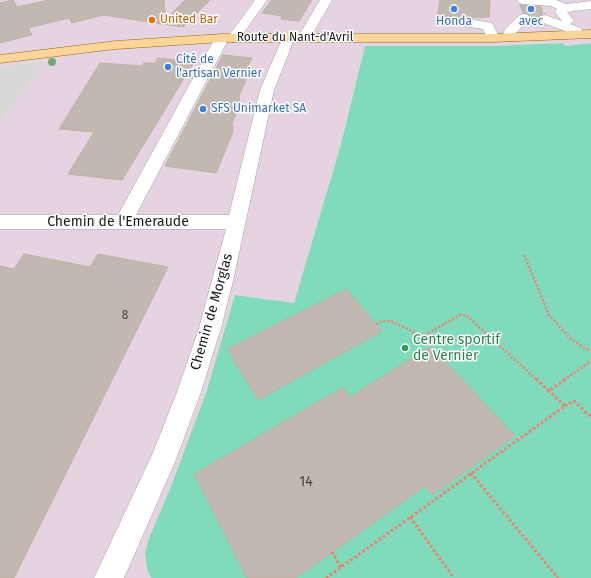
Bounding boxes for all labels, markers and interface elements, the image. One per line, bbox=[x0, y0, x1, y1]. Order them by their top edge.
marker: Honda bbox=[449, 4, 459, 14]
marker: avec bbox=[526, 4, 536, 14]
place label: United Bar bbox=[160, 13, 218, 27]
marker: United Bar bbox=[147, 15, 157, 25]
place label: Honda bbox=[436, 15, 472, 29]
place label: avec bbox=[519, 15, 543, 29]
street label: Route du Nant-d'Avril bbox=[237, 31, 353, 45]
place label: Cité de l'artisan Vernier bbox=[176, 53, 262, 81]
marker: Cité de l'artisan Vernier bbox=[163, 62, 173, 72]
place label: SFS Unimarket SA bbox=[211, 102, 306, 116]
marker: SFS Unimarket SA bbox=[198, 104, 208, 114]
street label: Chemin de l'Emeraude bbox=[47, 214, 189, 230]
street label: Chemin de Morglas bbox=[187, 252, 237, 372]
house number: 8 bbox=[122, 309, 128, 323]
place label: Centre sportif de Vernier bbox=[413, 332, 500, 364]
marker: Centre sportif de Vernier bbox=[400, 343, 410, 353]
house number: 14 bbox=[299, 474, 313, 490]

